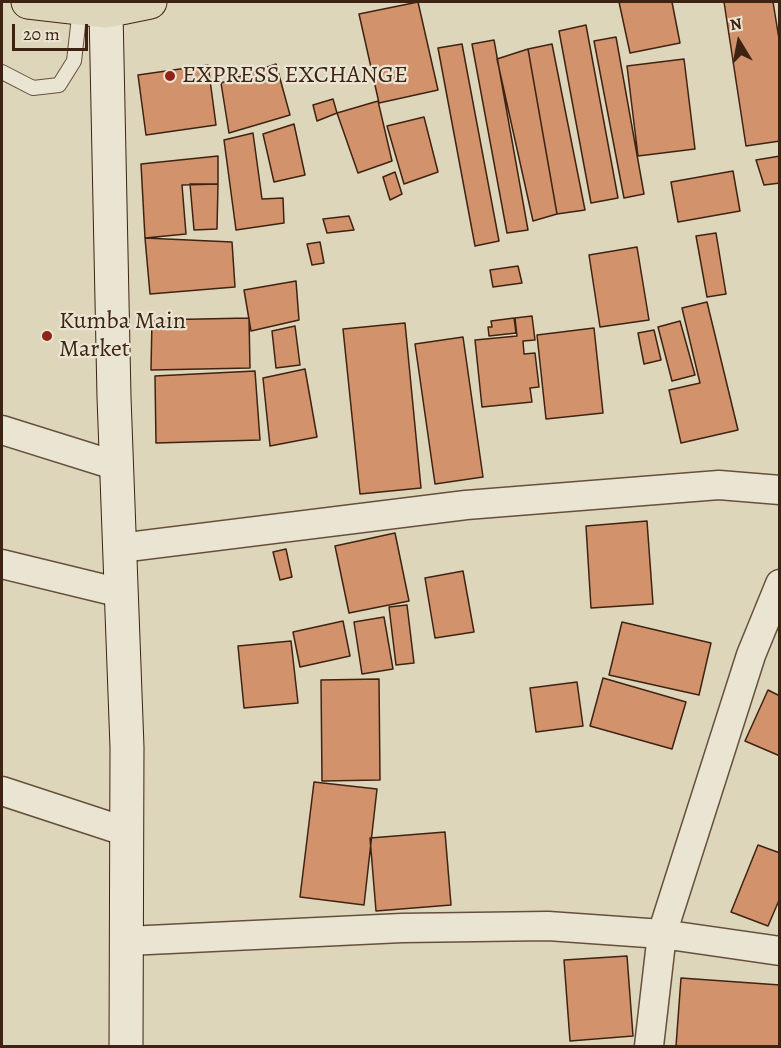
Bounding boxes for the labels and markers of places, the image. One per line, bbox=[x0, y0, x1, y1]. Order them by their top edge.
place label: EXPRESS EXCHANGE bbox=[182, 62, 408, 90]
marker: EXPRESS EXCHANGE bbox=[163, 69, 177, 83]
place label: Kumba Main Market bbox=[59, 308, 186, 364]
marker: Kumba Main Market bbox=[40, 329, 54, 343]

